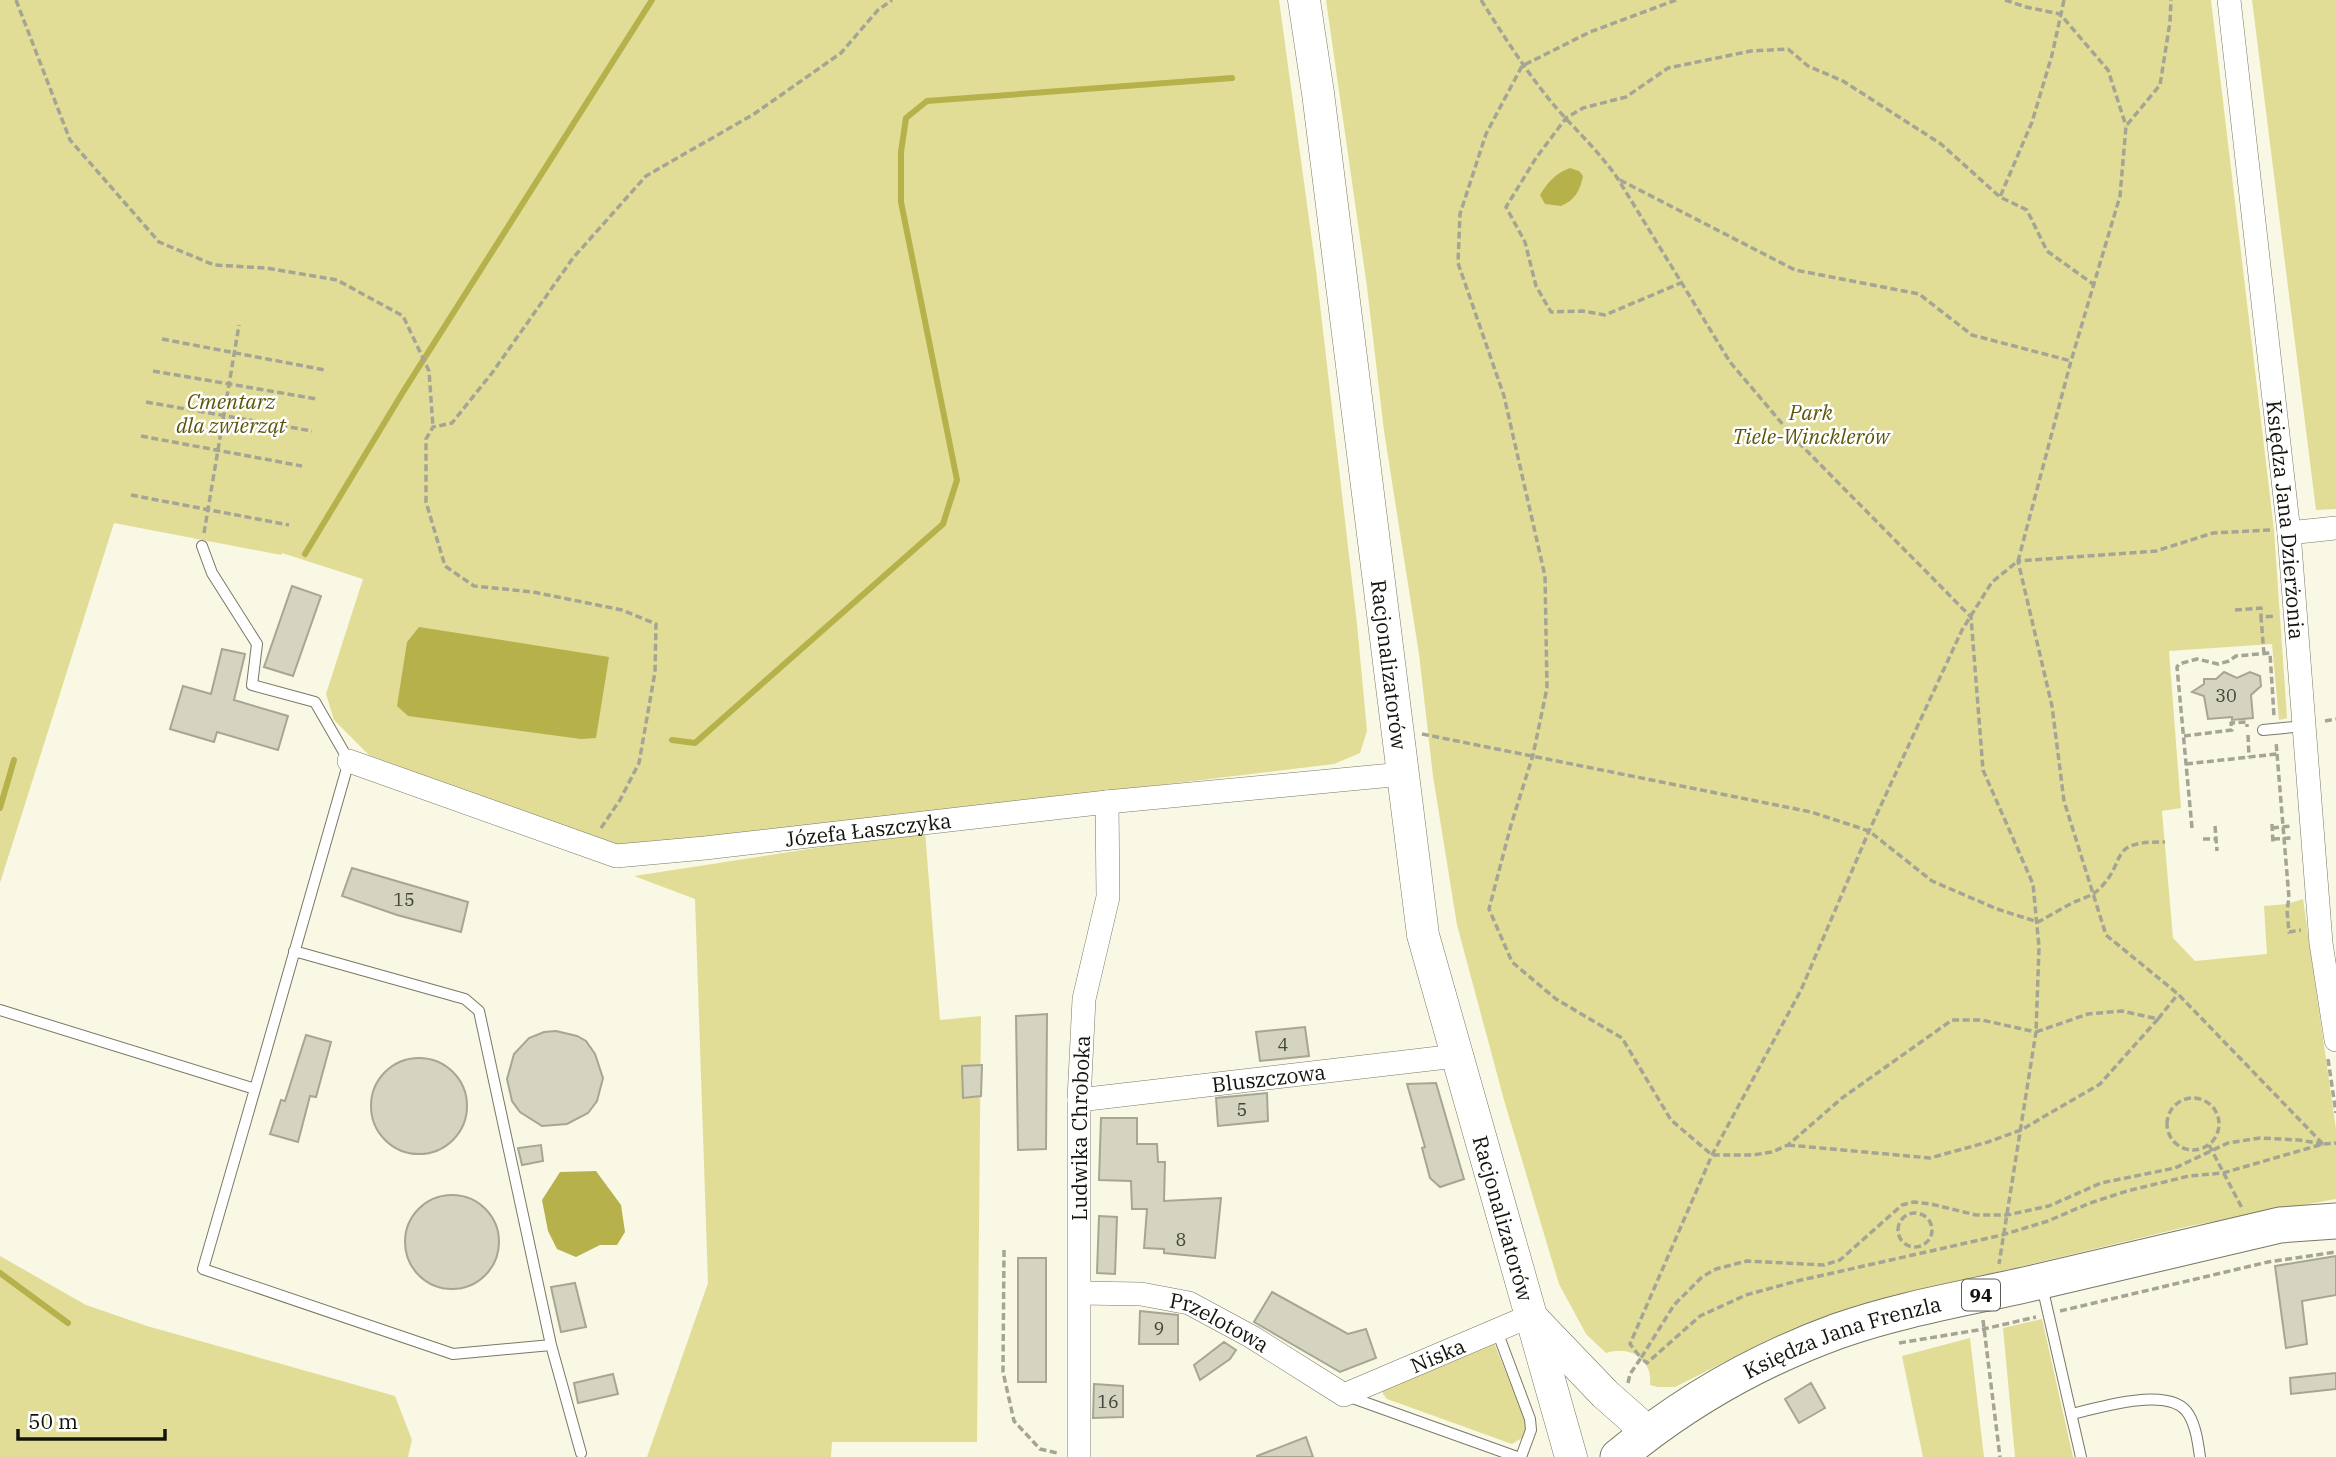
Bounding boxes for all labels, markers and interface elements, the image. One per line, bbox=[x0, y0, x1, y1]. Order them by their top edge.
park label: Cmentarz dla zwierząt bbox=[176, 387, 287, 439]
park label: Park Tiele-Wincklerów bbox=[1733, 398, 1891, 450]
street label: Księdza Jana Dzierżonia bbox=[2260, 399, 2311, 641]
street label: Racjonalizatorów bbox=[1365, 578, 1414, 752]
house number: 30 bbox=[2215, 684, 2237, 707]
street label: Józefa Łaszczyka bbox=[784, 806, 953, 853]
house number: 15 bbox=[393, 888, 415, 911]
house number: 4 bbox=[1278, 1033, 1288, 1056]
street label: Ludwika Chroboka bbox=[1065, 1034, 1096, 1221]
street label: Bluszczowa bbox=[1210, 1057, 1327, 1098]
house number: 5 bbox=[1237, 1098, 1247, 1121]
street label: Racjonalizatorów bbox=[1467, 1132, 1540, 1305]
house number: 8 bbox=[1176, 1228, 1186, 1251]
road number: 94 bbox=[1962, 1280, 2000, 1310]
street label: Przelotowa bbox=[1167, 1286, 1275, 1358]
street label: Księdza Jana Frenzla bbox=[1738, 1289, 1944, 1385]
house number: 9 bbox=[1154, 1317, 1164, 1340]
street label: Niska bbox=[1406, 1331, 1469, 1379]
house number: 16 bbox=[1097, 1390, 1119, 1413]
scale bar bbox=[18, 1398, 164, 1442]
text: 50 m bbox=[28, 1407, 78, 1435]

